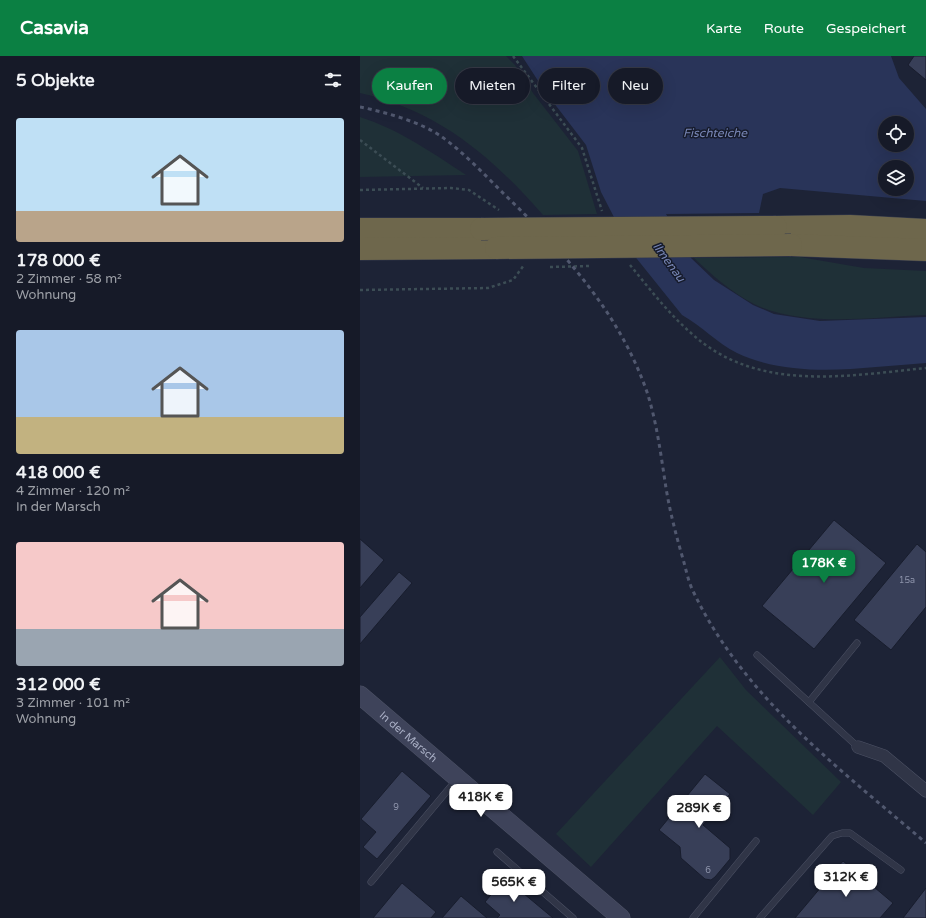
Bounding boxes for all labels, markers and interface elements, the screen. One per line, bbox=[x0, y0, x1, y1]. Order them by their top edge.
text: Casavia bbox=[20, 17, 89, 39]
text: Karte bbox=[706, 20, 742, 37]
text: Route bbox=[764, 20, 804, 37]
text: Gespeichert bbox=[826, 20, 906, 37]
chip: Kaufen bbox=[372, 68, 447, 104]
chip: Mieten bbox=[455, 68, 530, 104]
chip: Filter bbox=[538, 68, 600, 104]
chip: Neu bbox=[608, 68, 663, 104]
icon: filters bbox=[322, 69, 344, 91]
text: 5 Objekte bbox=[16, 70, 95, 91]
map controls bbox=[878, 116, 914, 196]
button: locate bbox=[878, 116, 914, 152]
water label: Fischteiche bbox=[683, 126, 748, 140]
icon: home bbox=[144, 144, 216, 216]
button: layers bbox=[878, 160, 914, 196]
water label: Ilmenau bbox=[650, 240, 688, 285]
text: 178 000 € bbox=[16, 250, 101, 271]
text: 2 Zimmer · 58 m² bbox=[16, 271, 122, 287]
text: Wohnung bbox=[16, 287, 76, 303]
icon: home bbox=[144, 356, 216, 428]
text: 418 000 € bbox=[16, 462, 101, 483]
text: 4 Zimmer · 120 m² bbox=[16, 483, 130, 499]
text: In der Marsch bbox=[16, 499, 101, 515]
pin: 178K € bbox=[791, 550, 857, 584]
text: 178K € bbox=[801, 555, 847, 571]
icon: home bbox=[144, 568, 216, 640]
house number: 15a bbox=[899, 575, 915, 586]
text: 312 000 € bbox=[16, 674, 101, 695]
text: 3 Zimmer · 101 m² bbox=[16, 695, 130, 711]
street label: In der Marsch bbox=[377, 708, 440, 765]
text: Wohnung bbox=[16, 711, 76, 727]
pin: 418K € bbox=[448, 784, 514, 818]
text: 418K € bbox=[458, 789, 504, 805]
pin: 289K € bbox=[666, 795, 732, 829]
text: 289K € bbox=[676, 800, 722, 816]
house number: 9 bbox=[393, 802, 399, 813]
pin: 312K € bbox=[813, 864, 879, 898]
house number: 6 bbox=[705, 865, 711, 876]
pin: 565K € bbox=[481, 869, 547, 903]
text: 312K € bbox=[823, 869, 869, 885]
text: 565K € bbox=[491, 874, 537, 890]

